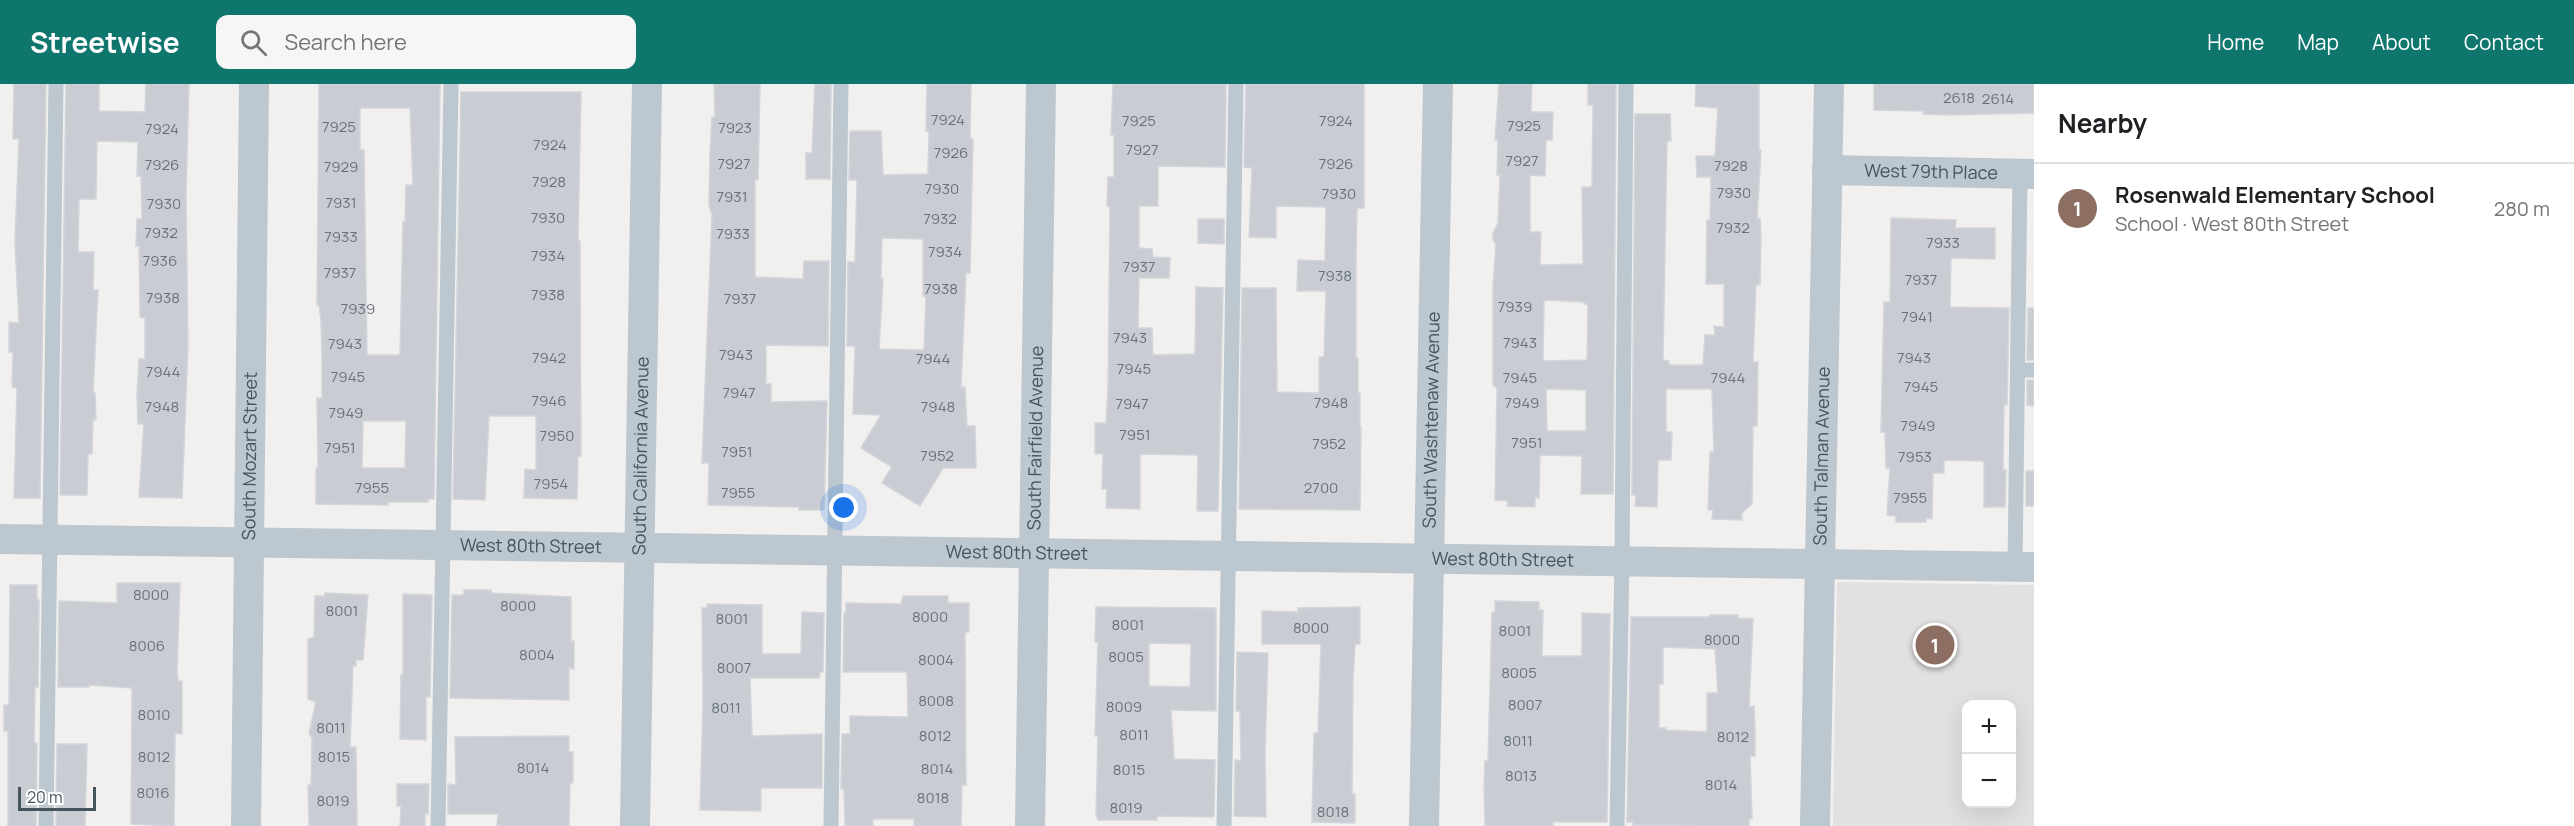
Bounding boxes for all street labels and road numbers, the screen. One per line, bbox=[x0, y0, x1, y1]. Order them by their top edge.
street label: West 79th Place bbox=[1864, 158, 1998, 184]
street label: South Washtenaw Avenue bbox=[1417, 311, 1445, 529]
street label: South Fairfield Avenue bbox=[1021, 345, 1048, 531]
street label: South California Avenue bbox=[626, 357, 654, 556]
street label: South Talman Avenue bbox=[1807, 366, 1835, 546]
street label: South Mozart Street bbox=[236, 372, 262, 540]
street label: West 80th Street bbox=[460, 532, 602, 558]
street label: West 80th Street bbox=[946, 539, 1088, 565]
street label: West 80th Street bbox=[1431, 546, 1574, 572]

